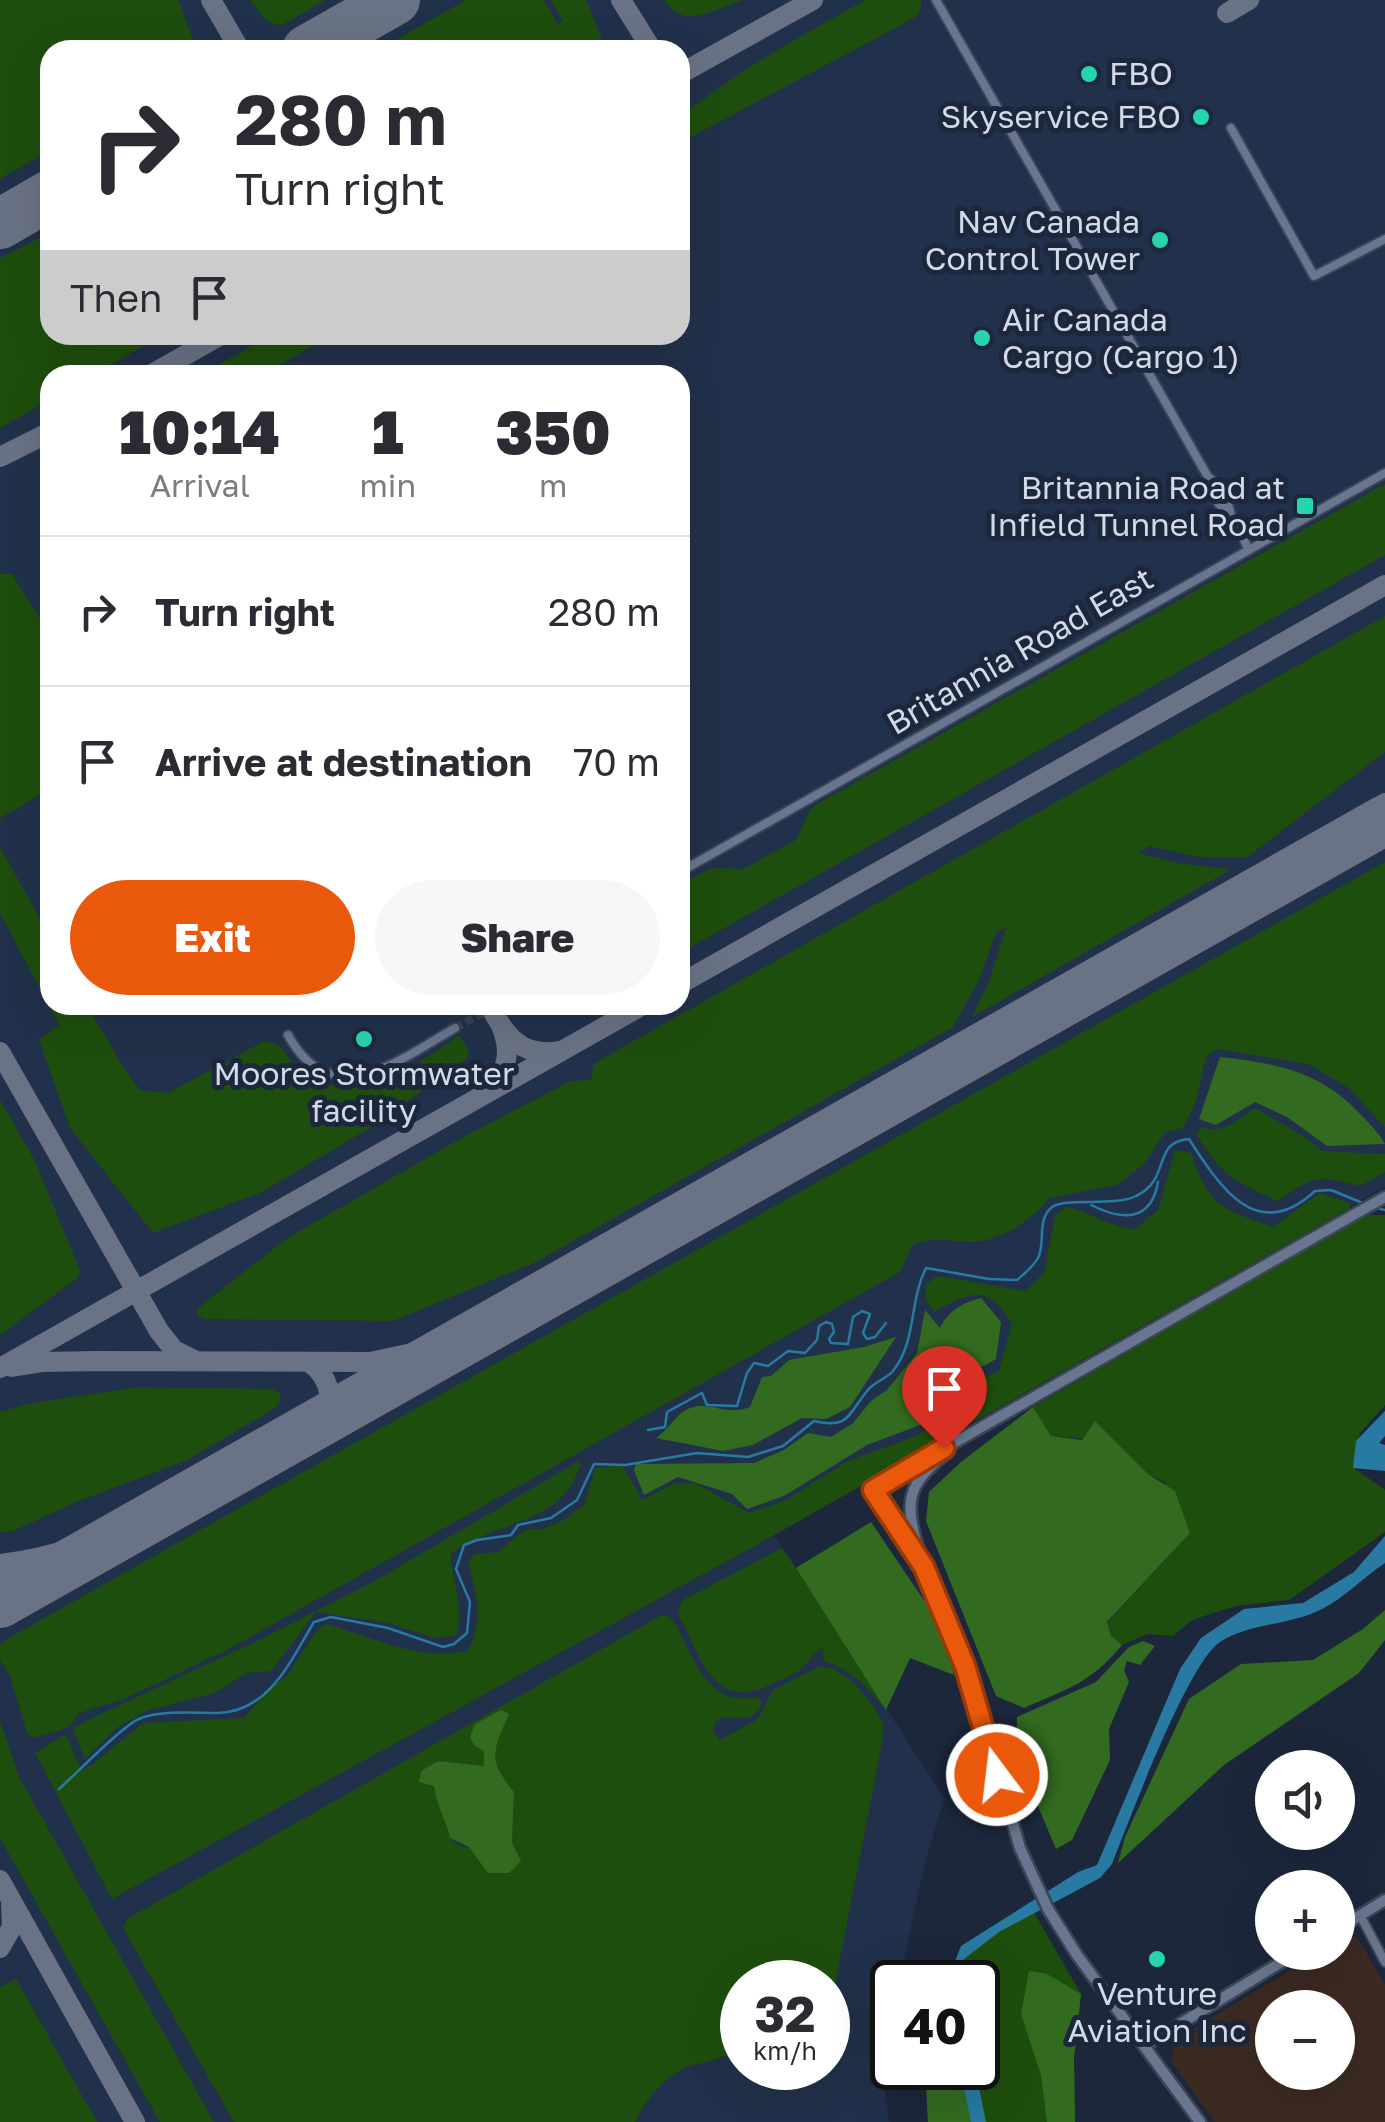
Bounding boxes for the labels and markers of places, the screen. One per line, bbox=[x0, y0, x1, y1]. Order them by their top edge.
place label: FBO bbox=[1109, 54, 1173, 92]
marker: FBO bbox=[1078, 63, 1100, 85]
place label: Skyservice FBO bbox=[941, 97, 1181, 135]
marker: Skyservice FBO bbox=[1190, 106, 1212, 128]
place label: Nav Canada Control Tower bbox=[925, 202, 1140, 277]
marker: Nav Canada Control Tower bbox=[1149, 229, 1171, 251]
place label: Air Canada Cargo (Cargo 1) bbox=[1002, 300, 1240, 375]
marker: Air Canada Cargo (Cargo 1) bbox=[971, 327, 993, 349]
place label: Britannia Road at Infield Tunnel Road bbox=[988, 468, 1285, 543]
marker: Britannia Road at Infield Tunnel Road bbox=[1294, 495, 1316, 517]
marker: Moores Stormwater facility bbox=[353, 1028, 375, 1050]
place label: Moores Stormwater facility bbox=[214, 1054, 514, 1129]
pin bbox=[902, 1346, 987, 1449]
marker: Venture Aviation Inc bbox=[1146, 1948, 1168, 1970]
place label: Venture Aviation Inc bbox=[1067, 1974, 1247, 2049]

